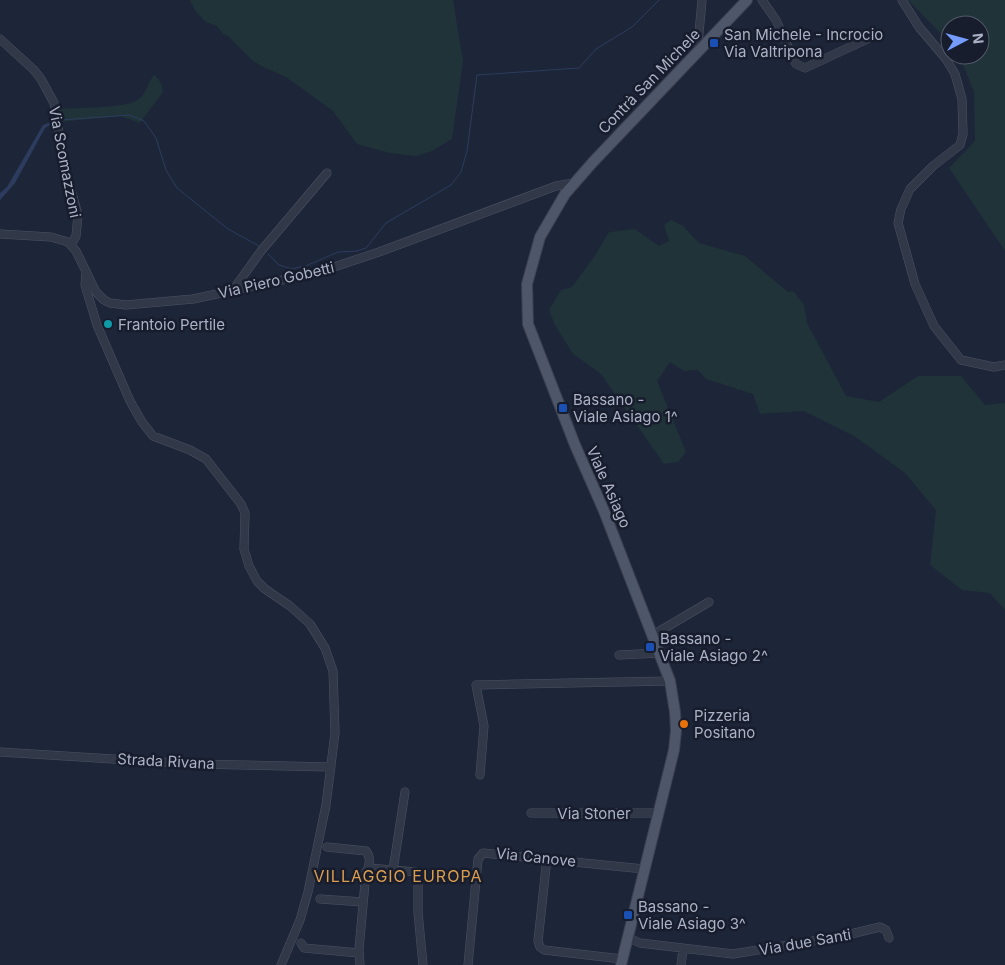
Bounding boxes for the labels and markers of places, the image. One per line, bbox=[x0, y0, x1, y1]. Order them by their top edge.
place label: San Michele - Incrocio Via Valtripona bbox=[724, 25, 883, 61]
marker: San Michele - Incrocio Via Valtripona bbox=[708, 37, 720, 49]
place label: Frantoio Pertile bbox=[118, 315, 225, 334]
marker: Frantoio Pertile bbox=[102, 318, 114, 330]
place label: Bassano - Viale Asiago 1^ bbox=[573, 390, 678, 426]
marker: Bassano - Viale Asiago 1^ bbox=[557, 402, 569, 414]
place label: Bassano - Viale Asiago 2^ bbox=[660, 629, 768, 665]
marker: Bassano - Viale Asiago 2^ bbox=[644, 641, 656, 653]
place label: Pizzeria Positano bbox=[694, 706, 755, 742]
marker: Pizzeria Positano bbox=[678, 718, 690, 730]
place label: Bassano - Viale Asiago 3^ bbox=[638, 897, 746, 933]
marker: Bassano - Viale Asiago 3^ bbox=[622, 909, 634, 921]

